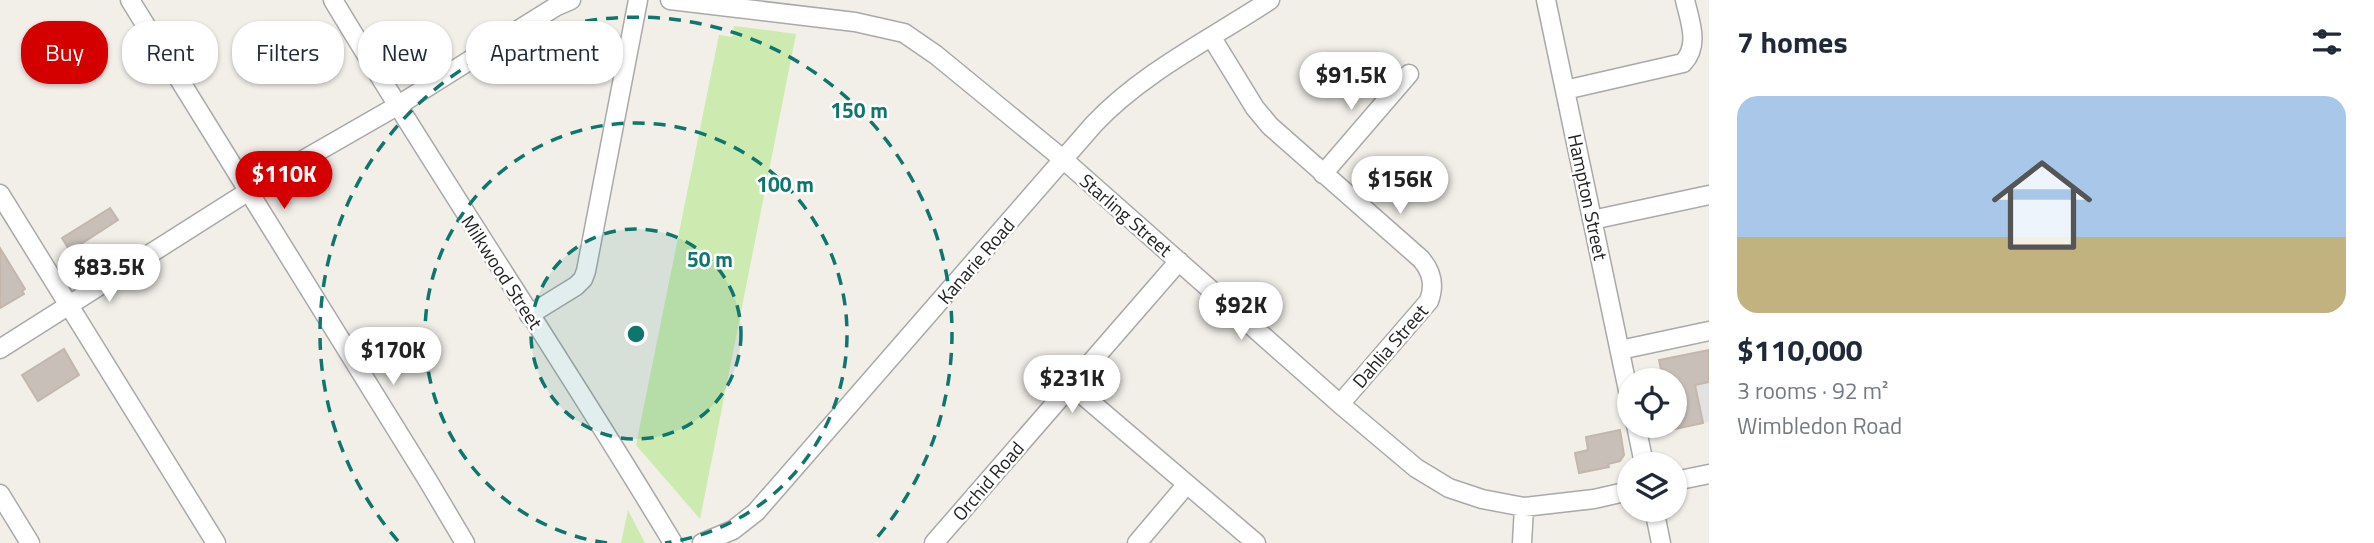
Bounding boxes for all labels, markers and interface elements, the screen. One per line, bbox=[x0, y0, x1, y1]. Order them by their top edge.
text: 7 homes bbox=[1737, 19, 1848, 65]
chip: Buy bbox=[21, 21, 108, 84]
chip: Rent bbox=[122, 21, 218, 84]
chip: Filters bbox=[232, 21, 344, 84]
chip: New bbox=[358, 21, 452, 84]
chip: Apartment bbox=[466, 21, 623, 84]
icon: filters bbox=[2308, 23, 2346, 61]
pin: $91.5K bbox=[1294, 52, 1408, 112]
text: $91.5K bbox=[1315, 57, 1387, 92]
text: 150 m bbox=[830, 94, 888, 126]
street label: Hampton Street bbox=[1561, 131, 1616, 263]
icon: home bbox=[1979, 142, 2105, 268]
pin: $110K bbox=[235, 152, 333, 211]
text: $110K bbox=[251, 156, 317, 191]
pin: $156K bbox=[1351, 156, 1449, 216]
text: $156K bbox=[1367, 161, 1433, 196]
street label: Starling Street bbox=[1074, 166, 1179, 263]
text: 100 m bbox=[756, 168, 814, 200]
street label: Milkwood Street bbox=[455, 209, 551, 335]
street label: Kanarie Road bbox=[930, 211, 1021, 310]
text: 50 m bbox=[687, 243, 733, 275]
pin: $83.5K bbox=[52, 244, 166, 304]
text: $83.5K bbox=[73, 249, 145, 284]
pin: $92K bbox=[1200, 282, 1282, 342]
text: $92K bbox=[1215, 287, 1267, 322]
street label: Dahlia Street bbox=[1345, 297, 1435, 394]
centre of rings bbox=[624, 322, 648, 346]
text: $110,000 bbox=[1737, 327, 1863, 373]
pin: $170K bbox=[344, 328, 442, 387]
text: $170K bbox=[360, 332, 426, 367]
pin: $231K bbox=[1023, 356, 1121, 415]
text: $231K bbox=[1039, 360, 1105, 395]
map controls bbox=[1617, 368, 1687, 522]
button: locate bbox=[1617, 368, 1687, 438]
text: 3 rooms · 92 m² bbox=[1737, 373, 1888, 408]
text: Wimbledon Road bbox=[1737, 408, 1902, 443]
street label: Orchid Road bbox=[945, 435, 1030, 527]
button: layers bbox=[1617, 452, 1687, 522]

